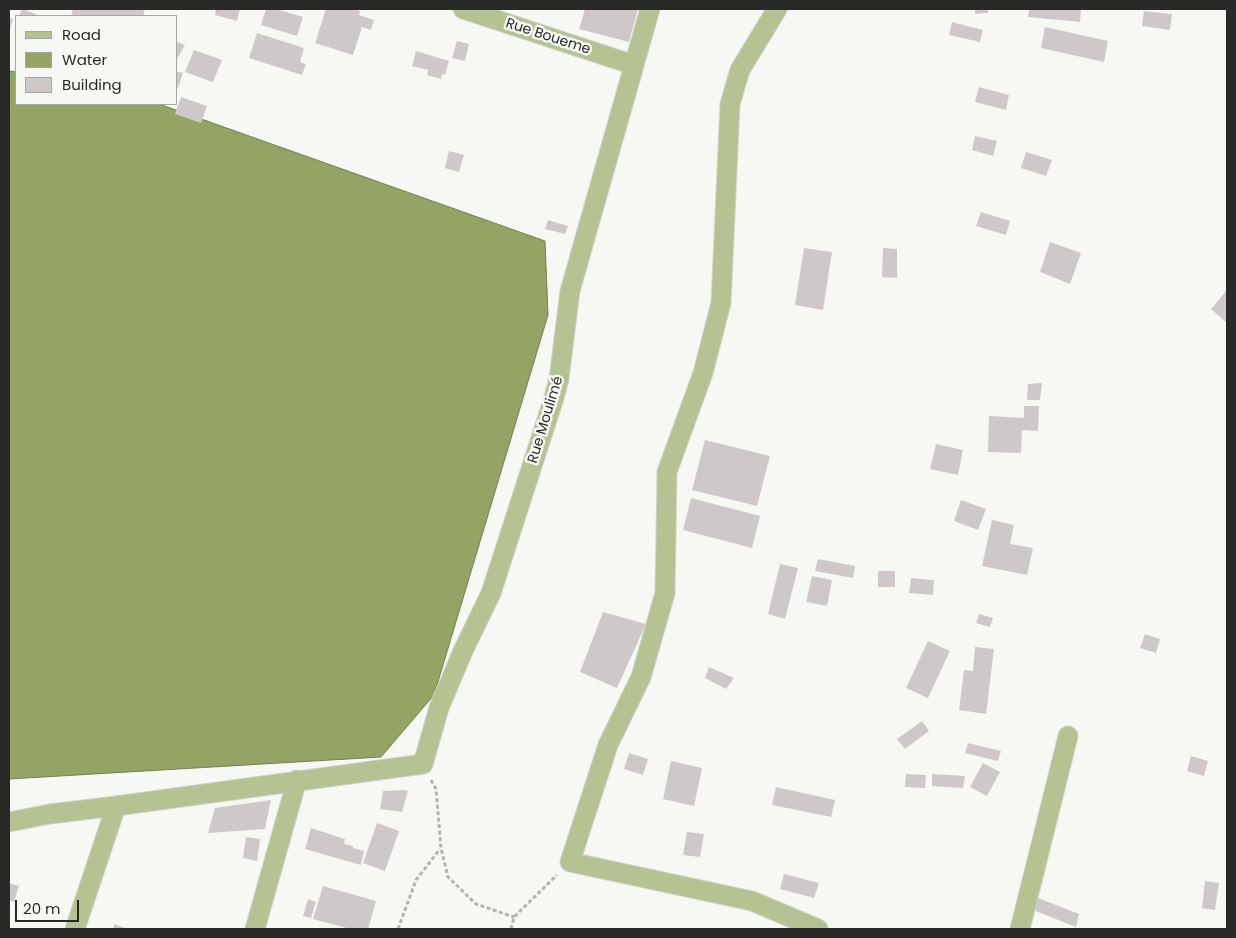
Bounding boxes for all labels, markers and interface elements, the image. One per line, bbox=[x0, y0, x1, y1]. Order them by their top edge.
legend bbox=[15, 15, 178, 105]
street label: Rue Boueme bbox=[503, 15, 593, 59]
text: Road bbox=[62, 24, 101, 45]
text: Water bbox=[62, 49, 107, 70]
text: Building bbox=[62, 74, 122, 95]
street label: Rue Moulimé bbox=[525, 375, 567, 465]
scale bar bbox=[18, 890, 81, 922]
text: 20 m bbox=[23, 898, 61, 919]

